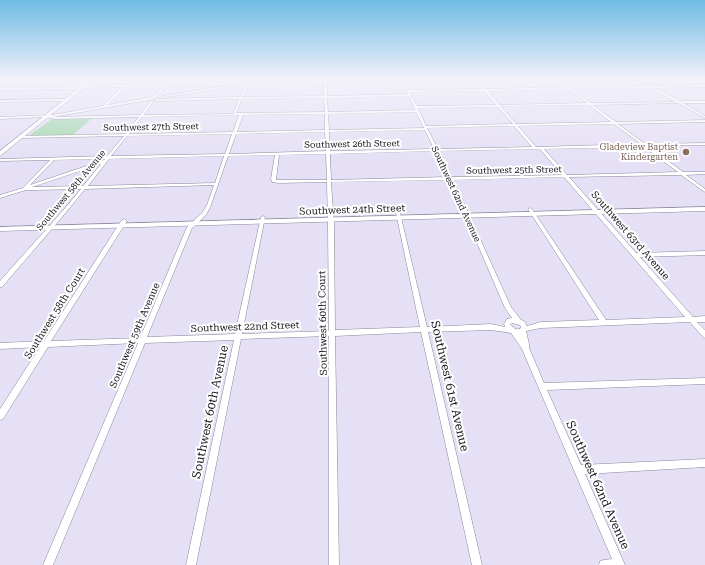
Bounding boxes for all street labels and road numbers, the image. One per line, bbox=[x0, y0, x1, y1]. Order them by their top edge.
street label: Southwest 27th Street bbox=[103, 121, 199, 133]
street label: Southwest 26th Street bbox=[304, 138, 400, 150]
street label: Southwest 62nd Avenue bbox=[429, 145, 483, 243]
street label: Southwest 58th Avenue bbox=[34, 148, 108, 232]
street label: Southwest 25th Street bbox=[466, 164, 562, 176]
street label: Southwest 63rd Avenue bbox=[589, 189, 672, 282]
street label: Southwest 24th Street bbox=[299, 202, 405, 217]
street label: Southwest 58th Court bbox=[22, 266, 87, 361]
street label: Southwest 60th Court bbox=[316, 270, 329, 376]
street label: Southwest 59th Avenue bbox=[107, 280, 162, 389]
street label: Southwest 22nd Street bbox=[191, 319, 300, 334]
street label: Southwest 61st Avenue bbox=[428, 319, 472, 453]
street label: Southwest 60th Avenue bbox=[189, 344, 231, 480]
street label: Southwest 62nd Avenue bbox=[563, 419, 633, 552]

